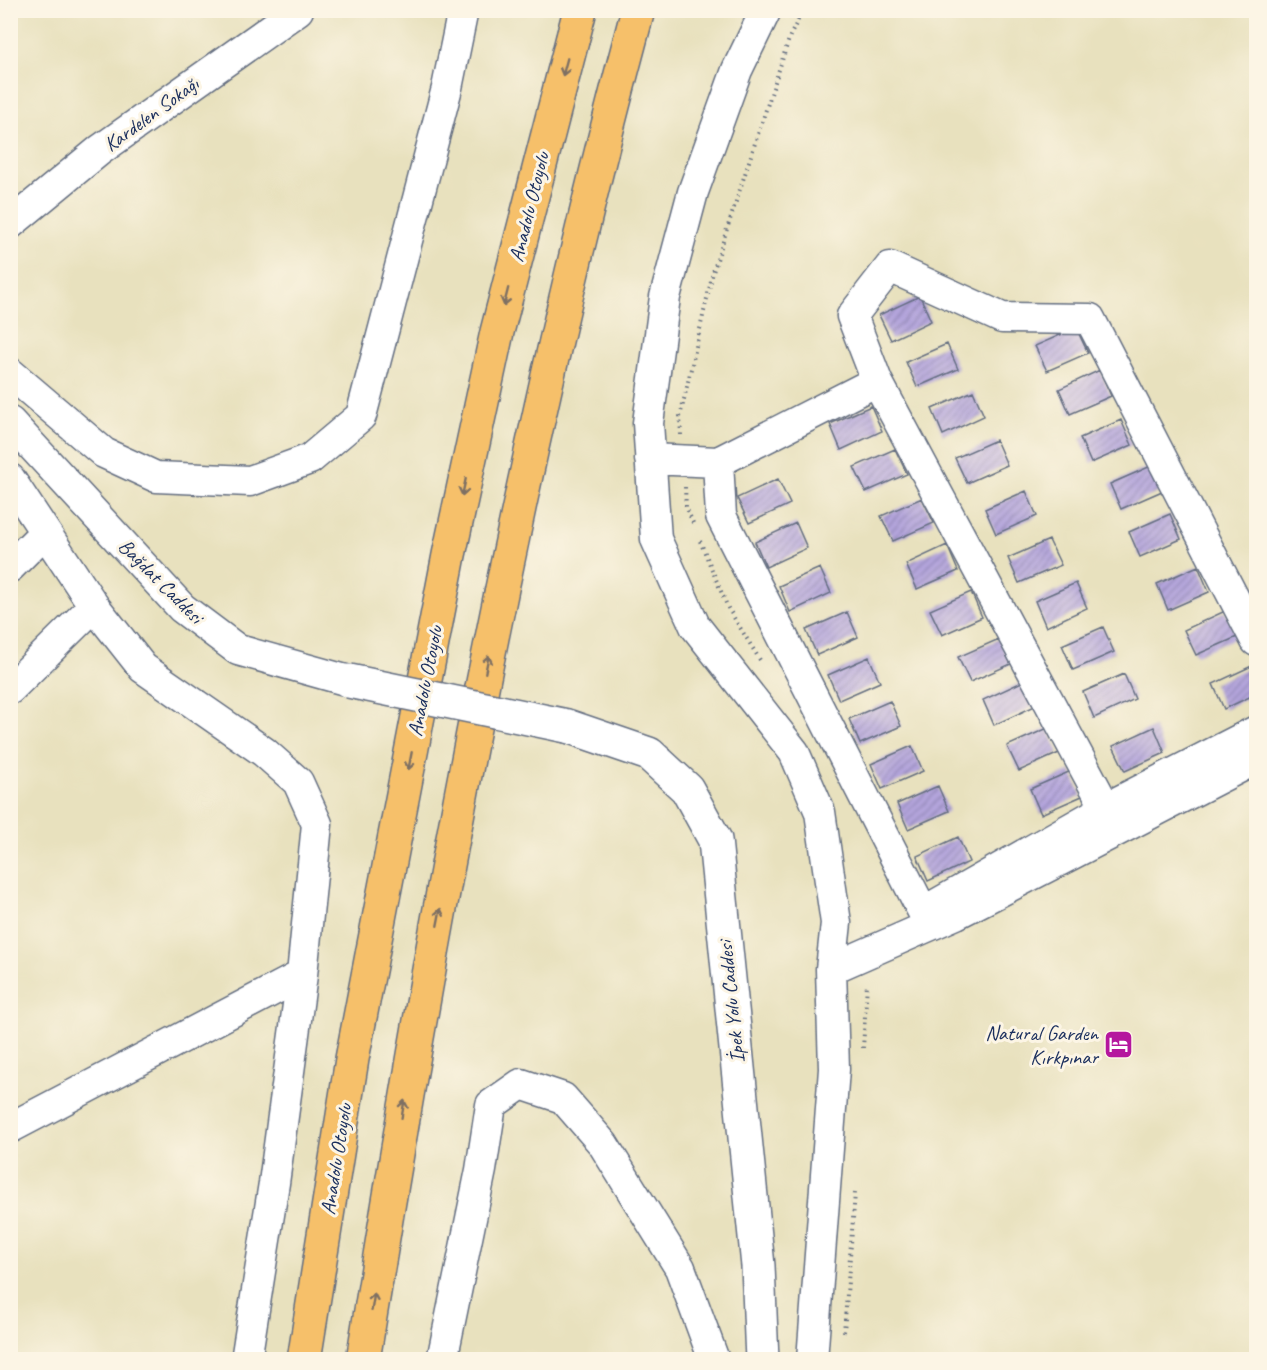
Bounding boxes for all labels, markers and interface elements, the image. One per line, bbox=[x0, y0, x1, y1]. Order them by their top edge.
one-way arrow bbox=[558, 57, 570, 76]
street label: Kardelen Sokağı bbox=[98, 70, 204, 157]
street label: Anadolu Otoyolu bbox=[503, 148, 555, 265]
one-way arrow bbox=[500, 287, 512, 306]
one-way arrow bbox=[458, 477, 469, 496]
street label: Bağdat Caddesi bbox=[113, 533, 211, 631]
street label: Anadolu Otoyolu bbox=[402, 622, 449, 739]
one-way arrow bbox=[482, 655, 493, 674]
one-way arrow bbox=[404, 750, 415, 770]
one-way arrow bbox=[434, 908, 445, 928]
street label: İpek Yolu Caddesi bbox=[711, 937, 750, 1064]
place label: Natural Garden Kırkpınar bbox=[985, 1020, 1100, 1070]
hotel icon: Natural Garden Kırkpınar bbox=[1103, 1029, 1135, 1061]
street label: Anadolu Otoyolu bbox=[314, 1100, 358, 1216]
one-way arrow bbox=[398, 1100, 409, 1120]
one-way arrow bbox=[367, 1292, 378, 1312]

